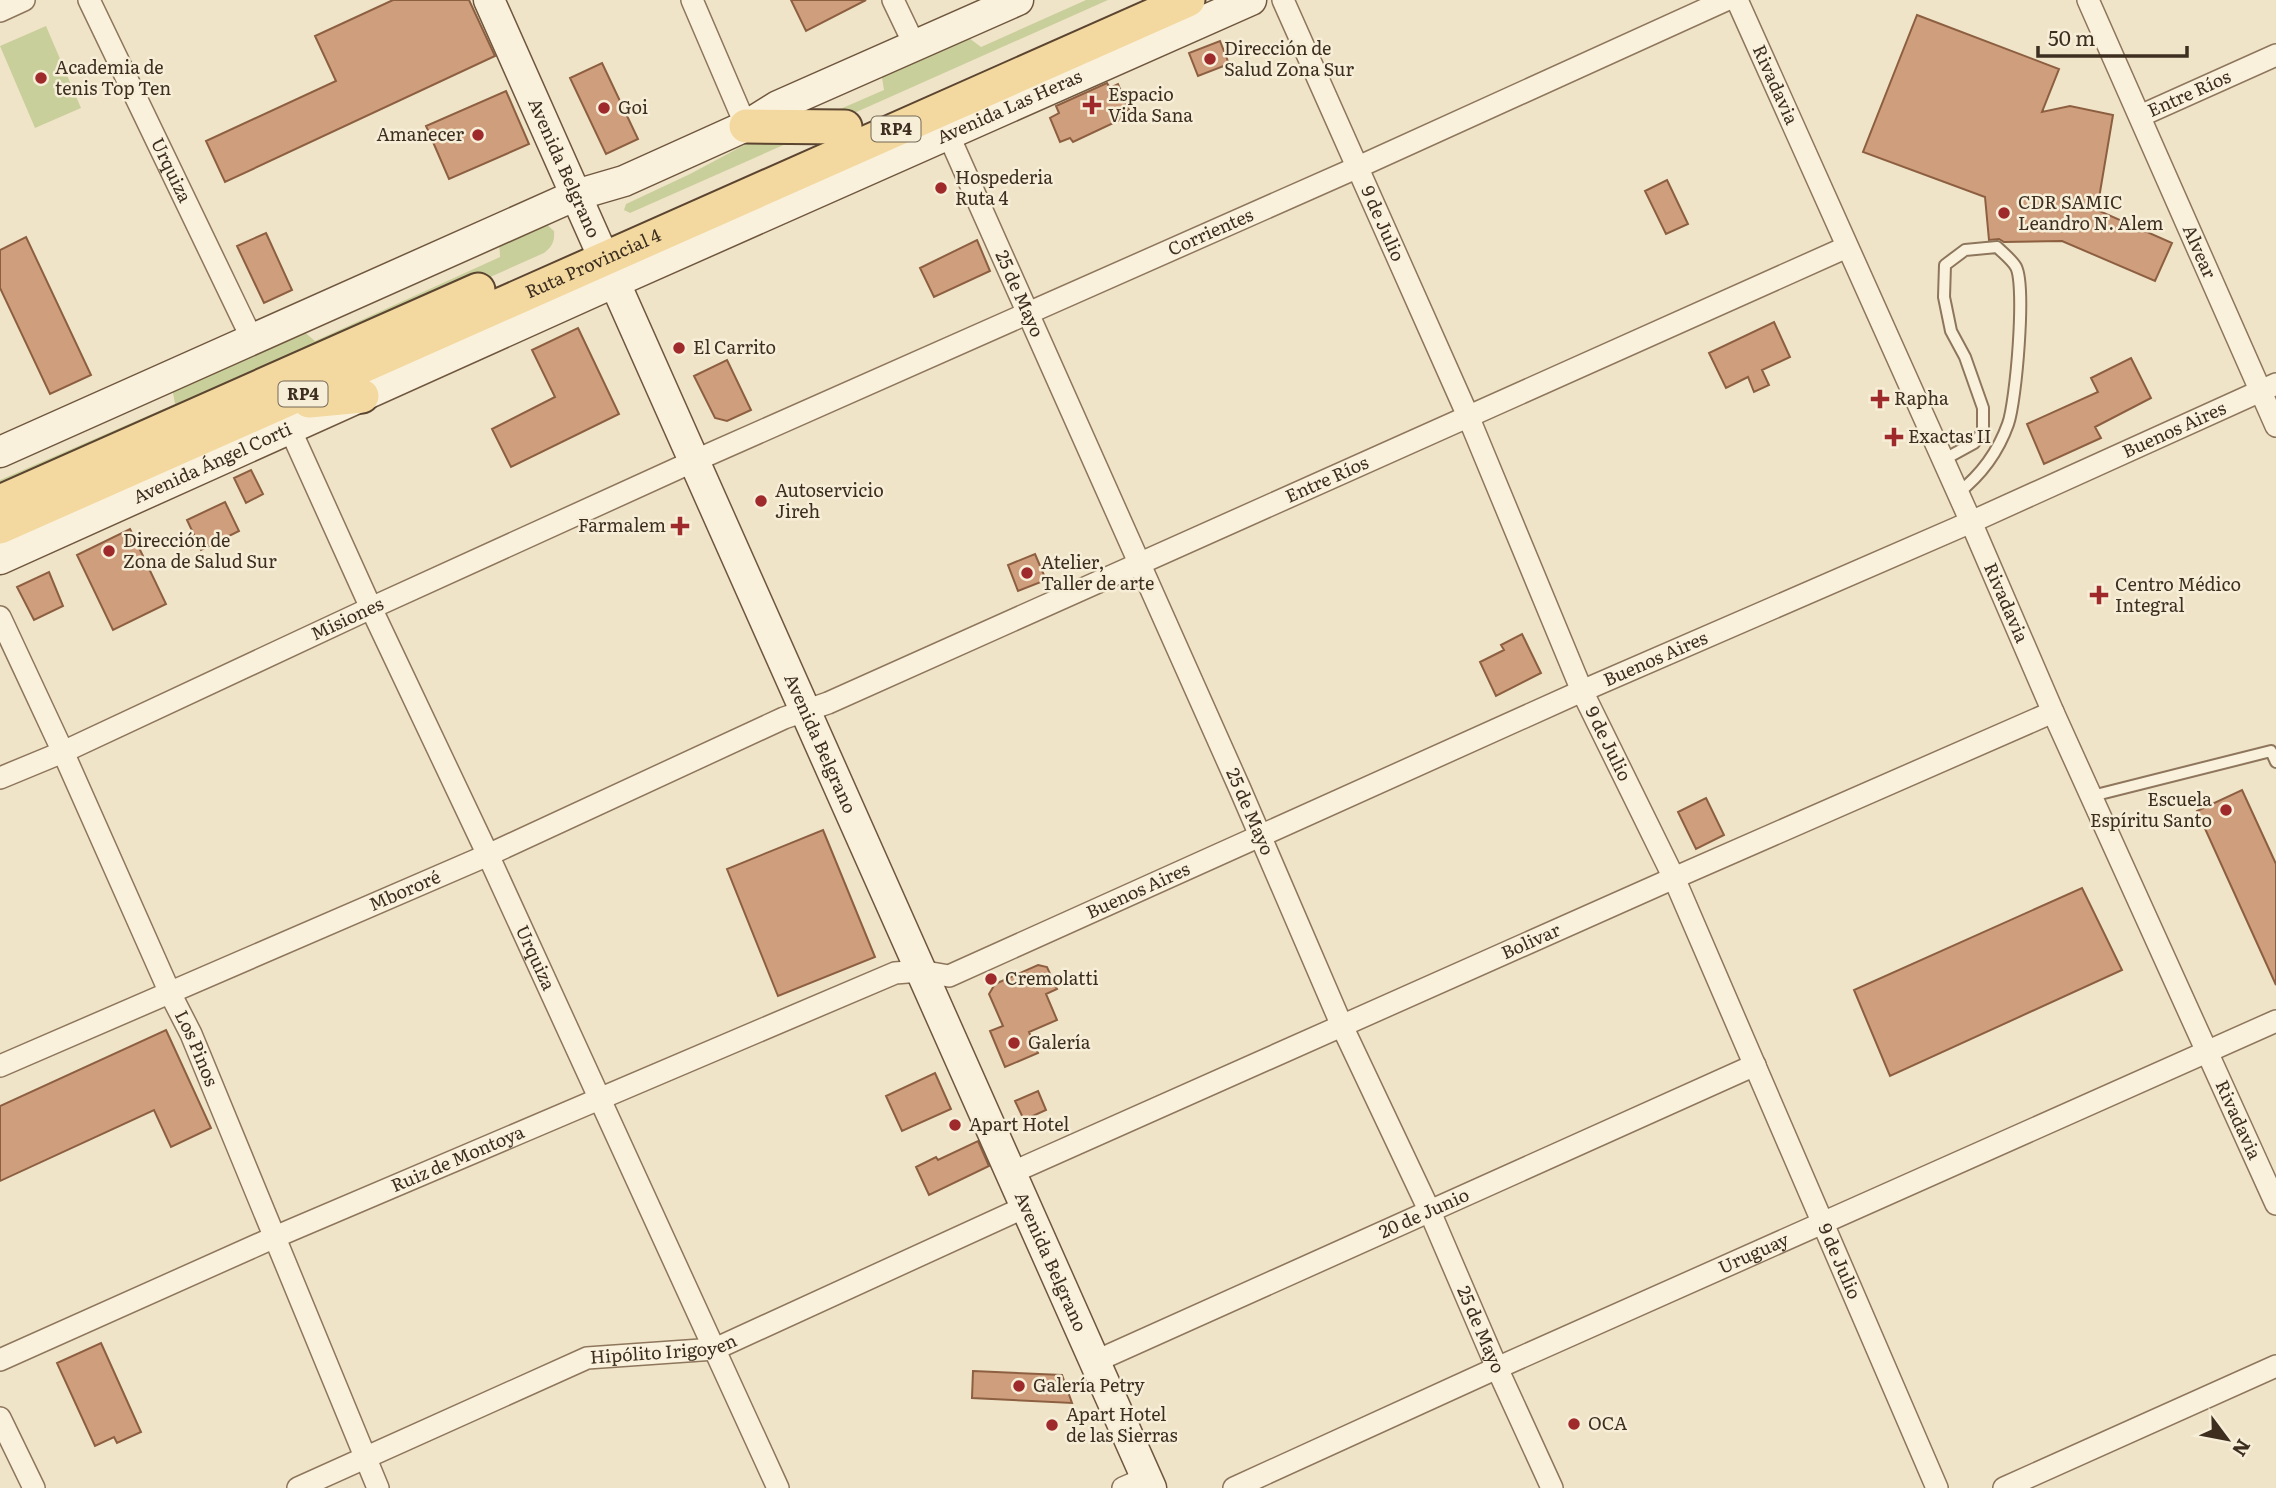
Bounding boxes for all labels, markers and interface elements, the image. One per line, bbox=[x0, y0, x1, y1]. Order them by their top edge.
scale bar bbox=[2038, 14, 2187, 58]
text: 50 m bbox=[2048, 21, 2095, 52]
place label: Dirección de Salud Zona Sur bbox=[1224, 34, 1354, 82]
street label: Rivadavia bbox=[1747, 40, 1806, 129]
marker: Dirección de Salud Zona Sur bbox=[1202, 51, 1218, 67]
place label: Academia de tenis Top Ten bbox=[55, 53, 171, 101]
street label: Avenida Las Heras bbox=[932, 62, 1086, 150]
street label: Entre Ríos bbox=[2143, 62, 2235, 123]
marker: Academia de tenis Top Ten bbox=[33, 70, 49, 86]
place label: Espacio Vida Sana bbox=[1108, 80, 1193, 128]
street label: Avenida Belgrano bbox=[522, 93, 608, 242]
place label: Goi bbox=[618, 93, 648, 120]
marker: Espacio Vida Sana bbox=[1082, 95, 1102, 115]
marker: Goi bbox=[596, 100, 612, 116]
road number: RP4 bbox=[872, 116, 920, 141]
place label: Amanecer bbox=[376, 120, 464, 147]
marker: Amanecer bbox=[470, 127, 486, 143]
street label: Urquiza bbox=[145, 133, 200, 207]
place label: Hospederia Ruta 4 bbox=[955, 163, 1053, 211]
marker: Hospederia Ruta 4 bbox=[933, 180, 949, 196]
street label: 9 de Julio bbox=[1355, 181, 1413, 265]
place label: CDR SAMIC Leandro N. Alem bbox=[2018, 188, 2164, 236]
street label: Corrientes bbox=[1163, 200, 1257, 262]
marker: CDR SAMIC Leandro N. Alem bbox=[1996, 205, 2012, 221]
street label: Alvear bbox=[2177, 220, 2224, 283]
street label: Ruta Provincial 4 bbox=[521, 221, 665, 304]
street label: 25 de Mayo bbox=[989, 245, 1052, 341]
place label: El Carrito bbox=[693, 333, 776, 360]
marker: El Carrito bbox=[671, 340, 687, 356]
road number: RP4 bbox=[278, 382, 328, 406]
place label: Rapha bbox=[1894, 384, 1949, 411]
marker: Rapha bbox=[1872, 391, 1888, 407]
street label: Buenos Aires bbox=[2117, 393, 2230, 464]
street label: Avenida Ángel Corti bbox=[128, 414, 295, 509]
place label: Exactas II bbox=[1908, 422, 1991, 449]
marker: Exactas II bbox=[1886, 429, 1902, 445]
street label: Entre Ríos bbox=[1280, 448, 1372, 509]
place label: Autoservicio Jireh bbox=[775, 476, 884, 524]
marker: Autoservicio Jireh bbox=[753, 493, 769, 509]
place label: Farmalem bbox=[578, 511, 666, 538]
marker: Farmalem bbox=[672, 518, 688, 534]
place label: Dirección de Zona de Salud Sur bbox=[123, 526, 277, 574]
marker: Dirección de Zona de Salud Sur bbox=[101, 543, 117, 559]
place label: Atelier, Taller de arte bbox=[1041, 548, 1154, 596]
street label: Rivadavia bbox=[1978, 558, 2037, 647]
marker: Atelier, Taller de arte bbox=[1019, 565, 1035, 581]
place label: Centro Médico Integral bbox=[2115, 570, 2241, 618]
marker: Centro Médico Integral bbox=[2089, 585, 2109, 605]
street label: Misiones bbox=[306, 589, 387, 646]
street label: Buenos Aires bbox=[1599, 623, 1711, 692]
street label: Avenida Belgrano bbox=[778, 669, 864, 817]
street label: 9 de Julio bbox=[1580, 701, 1639, 785]
street label: 25 de Mayo bbox=[1220, 763, 1282, 859]
place label: Escuela Espíritu Santo bbox=[2090, 785, 2212, 833]
marker: Escuela Espíritu Santo bbox=[2218, 802, 2234, 818]
street label: Buenos Aires bbox=[1081, 854, 1194, 925]
street label: Mbororé bbox=[364, 862, 444, 917]
street label: Bolivar bbox=[1496, 915, 1565, 965]
street label: Urquiza bbox=[510, 920, 563, 995]
place label: Cremolatti bbox=[1005, 964, 1098, 991]
marker: Cremolatti bbox=[983, 971, 999, 987]
street label: Los Pinos bbox=[169, 1005, 226, 1090]
place label: Galería bbox=[1028, 1028, 1091, 1055]
marker: Galería bbox=[1006, 1035, 1022, 1051]
street label: Rivadavia bbox=[2209, 1075, 2269, 1164]
place label: Apart Hotel bbox=[969, 1110, 1069, 1137]
street label: Ruiz de Montoya bbox=[386, 1117, 528, 1198]
marker: Apart Hotel bbox=[947, 1117, 963, 1133]
street label: 20 de Junio bbox=[1374, 1180, 1473, 1244]
street label: Avenida Belgrano bbox=[1009, 1187, 1095, 1336]
street label: 9 de Julio bbox=[1812, 1219, 1869, 1303]
street label: Uruguay bbox=[1713, 1225, 1793, 1280]
street label: 25 de Mayo bbox=[1451, 1281, 1513, 1377]
street label: Hipólito Irigoyen bbox=[589, 1326, 741, 1370]
place label: Galería Petry bbox=[1033, 1371, 1145, 1398]
marker: Galería Petry bbox=[1011, 1378, 1027, 1394]
place label: Apart Hotel de las Sierras bbox=[1066, 1400, 1178, 1448]
north arrow bbox=[2192, 1404, 2262, 1474]
place label: OCA bbox=[1588, 1409, 1627, 1436]
marker: OCA bbox=[1566, 1416, 1582, 1432]
marker: Apart Hotel de las Sierras bbox=[1044, 1417, 1060, 1433]
text: N bbox=[2226, 1434, 2258, 1463]

